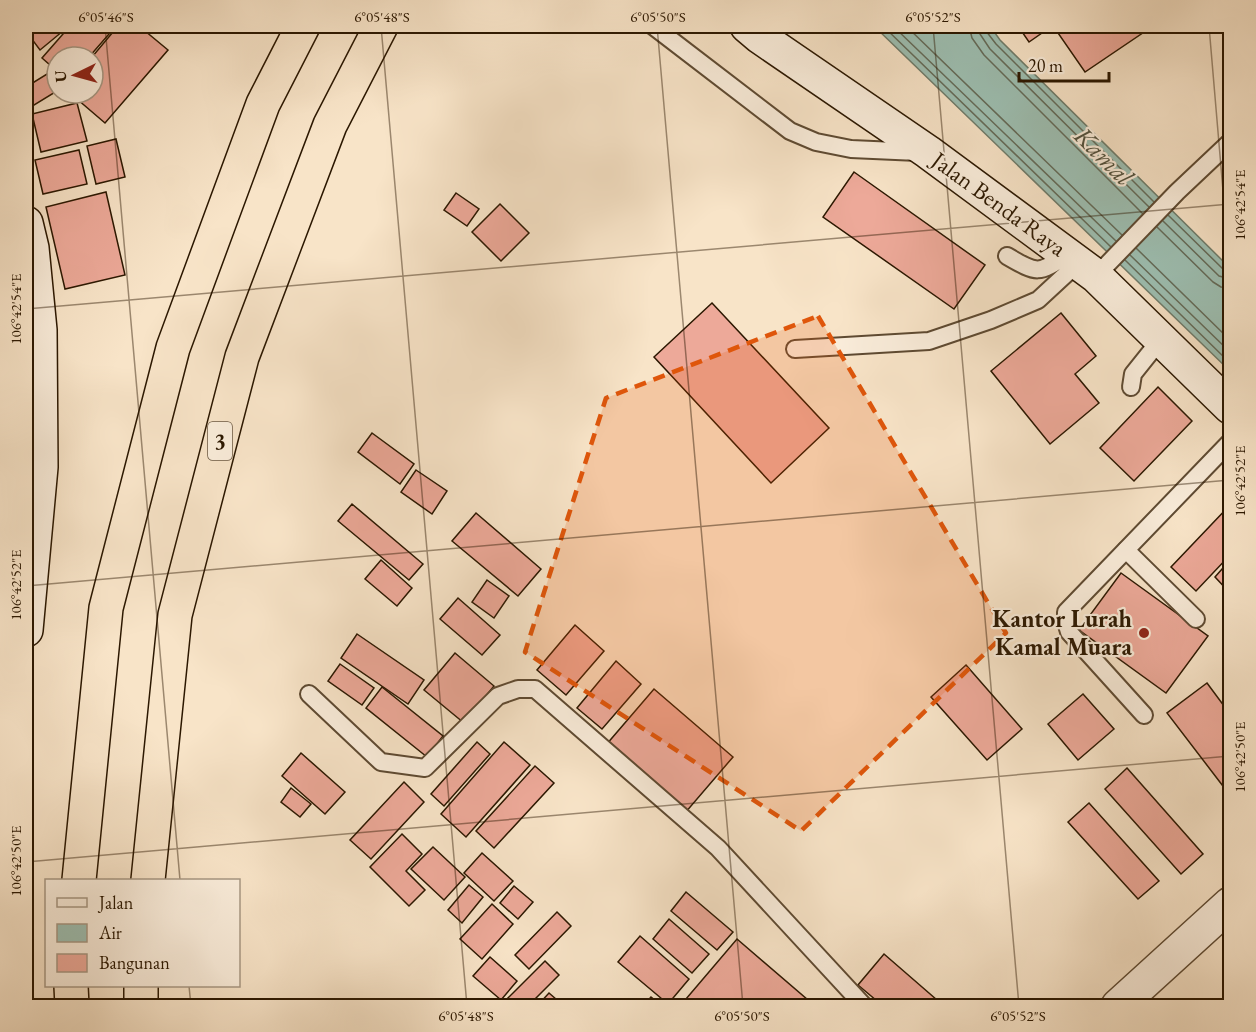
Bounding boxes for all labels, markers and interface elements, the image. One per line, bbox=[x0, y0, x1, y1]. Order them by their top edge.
text: 6°05'46"S bbox=[78, 7, 134, 26]
text: 6°05'48"S bbox=[354, 7, 410, 26]
text: 6°05'50"S bbox=[630, 7, 686, 26]
text: 6°05'52"S bbox=[905, 7, 961, 26]
north arrow bbox=[45, 45, 105, 105]
scale bar bbox=[1019, 45, 1109, 83]
text: 20 m bbox=[1028, 54, 1063, 77]
text: U bbox=[50, 69, 72, 83]
water label: Kamal bbox=[1066, 118, 1141, 193]
street label: Jalan Benda Raya bbox=[924, 143, 1073, 263]
text: 106°42'54"E bbox=[1230, 169, 1249, 241]
text: 106°42'54"E bbox=[6, 273, 25, 345]
road number: 3 bbox=[208, 422, 232, 460]
text: 106°42'52"E bbox=[1230, 445, 1249, 517]
text: 106°42'52"E bbox=[6, 549, 25, 621]
place label: Kantor Lurah Kamal Muara bbox=[992, 603, 1133, 662]
marker: Kantor Lurah Kamal Muara bbox=[1137, 626, 1151, 640]
text: 106°42'50"E bbox=[1230, 721, 1249, 793]
text: 106°42'50"E bbox=[6, 825, 25, 897]
legend bbox=[45, 879, 240, 987]
text: Jalan bbox=[97, 891, 134, 914]
text: Air bbox=[98, 921, 122, 944]
text: Bangunan bbox=[99, 951, 170, 974]
text: 6°05'48"S bbox=[438, 1006, 494, 1025]
text: 6°05'50"S bbox=[714, 1006, 770, 1025]
text: 6°05'52"S bbox=[990, 1006, 1046, 1025]

